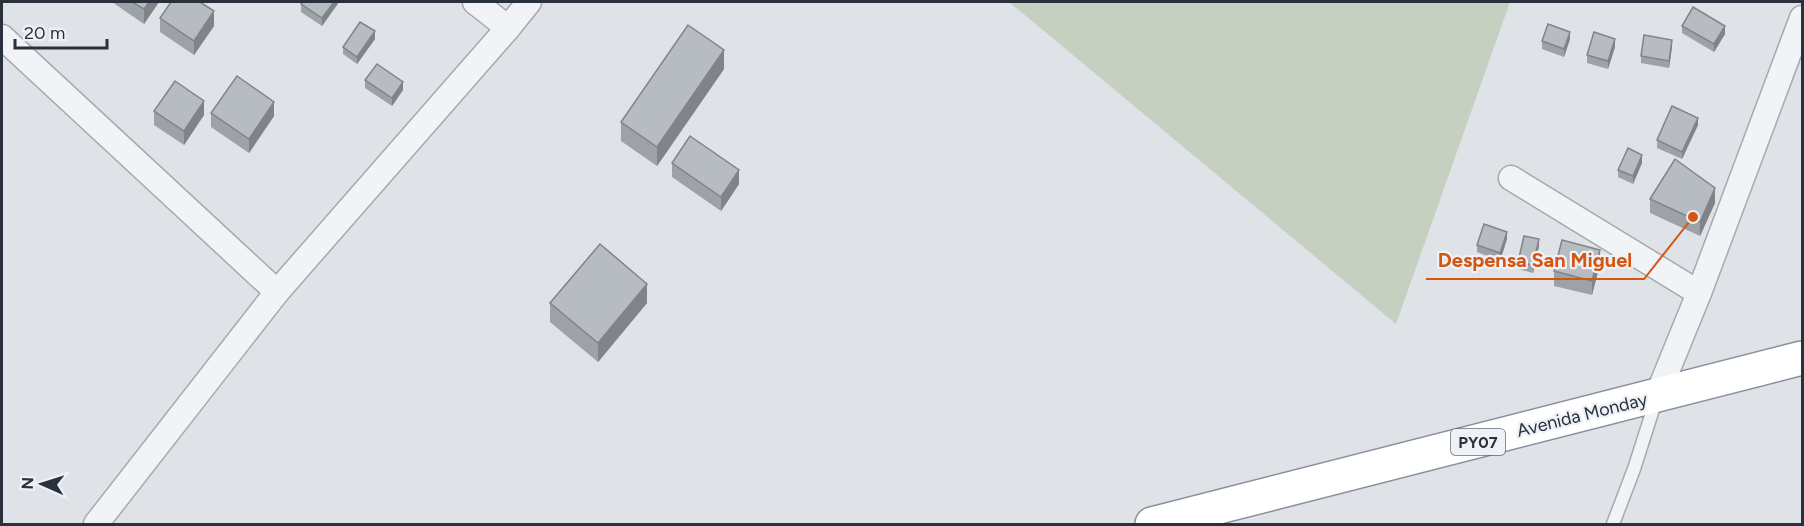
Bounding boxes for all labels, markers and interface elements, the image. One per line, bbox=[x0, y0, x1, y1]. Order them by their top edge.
scale bar bbox=[15, 12, 106, 50]
text: 20 m bbox=[24, 22, 65, 44]
callout: Despensa San Miguel bbox=[1426, 241, 1644, 279]
text: Despensa San Miguel bbox=[1438, 248, 1632, 272]
street label: Avenida Monday bbox=[1514, 388, 1650, 442]
road number: PY07 bbox=[1451, 429, 1505, 455]
north arrow bbox=[12, 454, 72, 514]
text: N bbox=[18, 477, 37, 490]

